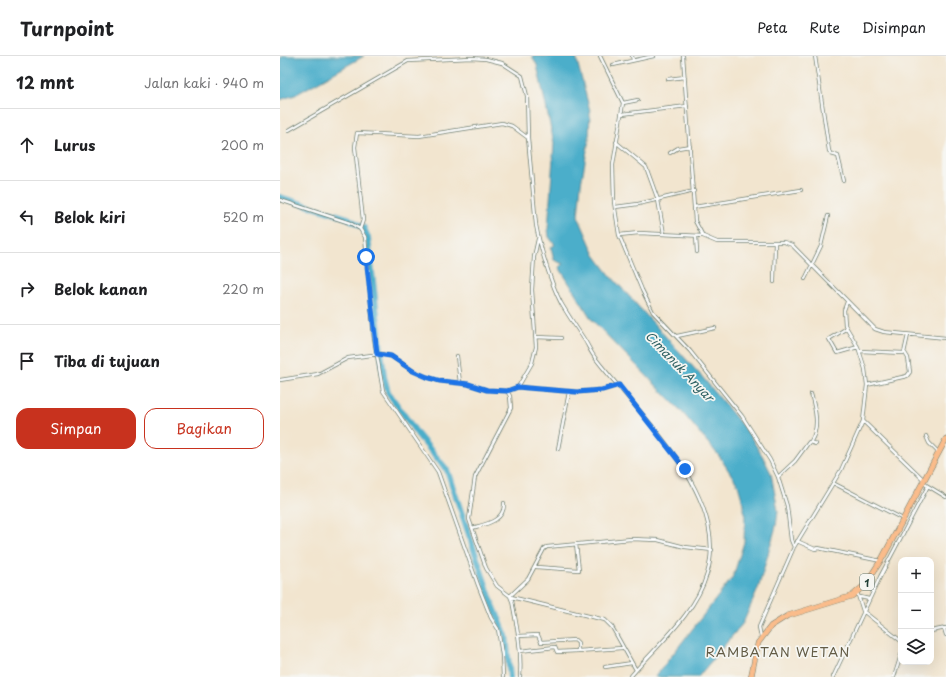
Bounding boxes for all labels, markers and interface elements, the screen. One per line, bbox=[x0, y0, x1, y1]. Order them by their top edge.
text: Turnpoint bbox=[20, 14, 114, 42]
text: Peta bbox=[757, 17, 787, 38]
text: Rute bbox=[809, 17, 840, 38]
text: Disimpan bbox=[862, 17, 926, 38]
text: 12 mnt bbox=[16, 69, 75, 95]
text: Jalan kaki · 940 m bbox=[144, 73, 264, 92]
text: Lurus bbox=[54, 133, 95, 156]
icon: ahead bbox=[16, 134, 38, 156]
text: 200 m bbox=[221, 135, 264, 154]
text: Belok kiri bbox=[54, 205, 125, 228]
icon: left bbox=[16, 206, 38, 228]
text: 520 m bbox=[222, 207, 264, 226]
route start bbox=[357, 248, 375, 266]
text: Belok kanan bbox=[54, 277, 148, 300]
icon: right bbox=[16, 278, 38, 300]
text: 220 m bbox=[222, 279, 264, 298]
water label: Cimanuk Anyar bbox=[642, 327, 719, 406]
text: Tiba di tujuan bbox=[54, 349, 160, 372]
icon: arrive bbox=[16, 350, 38, 372]
button: Simpan bbox=[16, 408, 136, 449]
button: Bagikan bbox=[144, 408, 264, 449]
route end bbox=[676, 460, 694, 478]
map controls bbox=[898, 557, 934, 665]
button: + bbox=[898, 557, 934, 593]
road number: 1 bbox=[860, 574, 874, 590]
button: − bbox=[898, 593, 934, 629]
button: layers bbox=[898, 629, 934, 665]
district label: RAMBATAN WETAN bbox=[706, 642, 850, 661]

